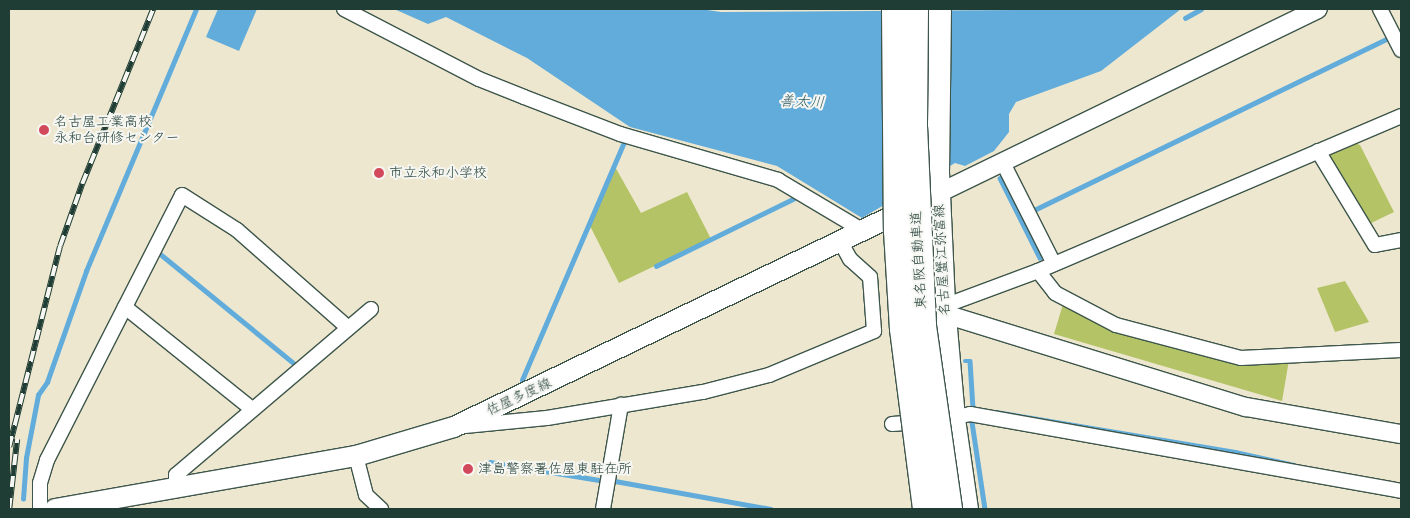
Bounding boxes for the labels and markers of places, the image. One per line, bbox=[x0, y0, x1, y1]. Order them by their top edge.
place label: 名古屋工業高校 永和台研修センター bbox=[54, 114, 180, 146]
marker: 名古屋工業高校 永和台研修センター bbox=[38, 124, 50, 136]
place label: 市立永和小学校 bbox=[389, 165, 487, 181]
marker: 市立永和小学校 bbox=[373, 167, 385, 179]
place label: 津島警察署佐屋東駐在所 bbox=[478, 461, 632, 477]
marker: 津島警察署佐屋東駐在所 bbox=[462, 463, 474, 475]

